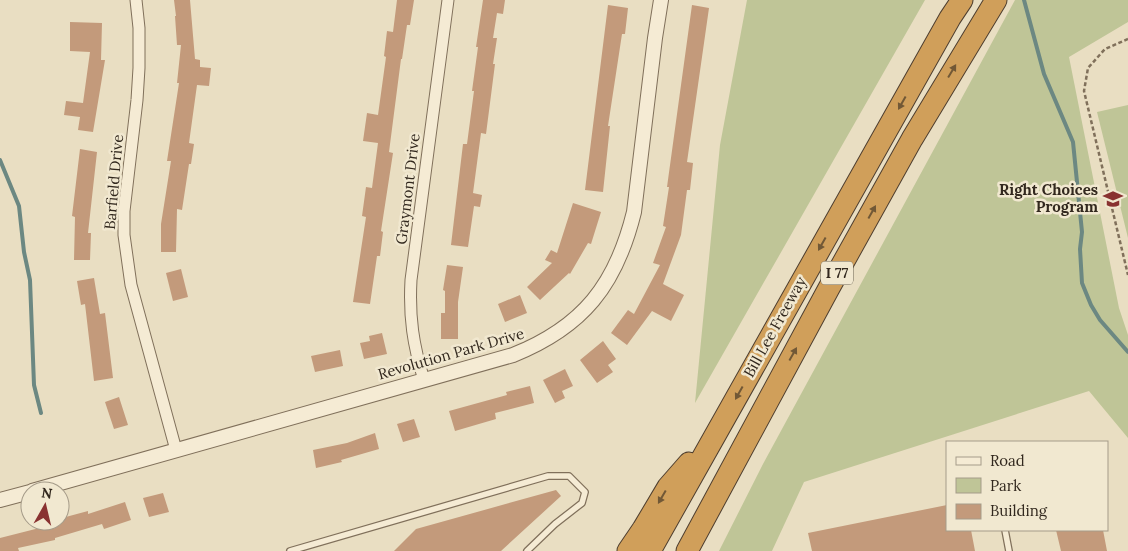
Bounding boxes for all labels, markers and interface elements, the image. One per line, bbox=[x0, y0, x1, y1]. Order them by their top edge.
one-way arrow bbox=[948, 64, 957, 77]
one-way arrow bbox=[898, 95, 906, 110]
street label: Graymont Drive bbox=[391, 132, 424, 246]
street label: Barfield Drive bbox=[100, 134, 127, 230]
place label: Right Choices Program bbox=[999, 180, 1098, 216]
school or university icon: Right Choices Program bbox=[1102, 188, 1124, 210]
one-way arrow bbox=[867, 205, 876, 218]
one-way arrow bbox=[818, 237, 826, 252]
road number: I 77 bbox=[821, 262, 853, 284]
street label: Bill Lee Freeway bbox=[739, 273, 810, 380]
street label: Revolution Park Drive bbox=[376, 324, 526, 383]
one-way arrow bbox=[789, 347, 797, 361]
one-way arrow bbox=[734, 386, 743, 399]
legend bbox=[946, 441, 1108, 531]
text: Road bbox=[990, 451, 1025, 470]
text: Park bbox=[990, 476, 1021, 495]
north arrow bbox=[20, 481, 70, 531]
text: N bbox=[40, 483, 54, 503]
one-way arrow bbox=[658, 490, 666, 505]
text: Building bbox=[990, 501, 1048, 520]

